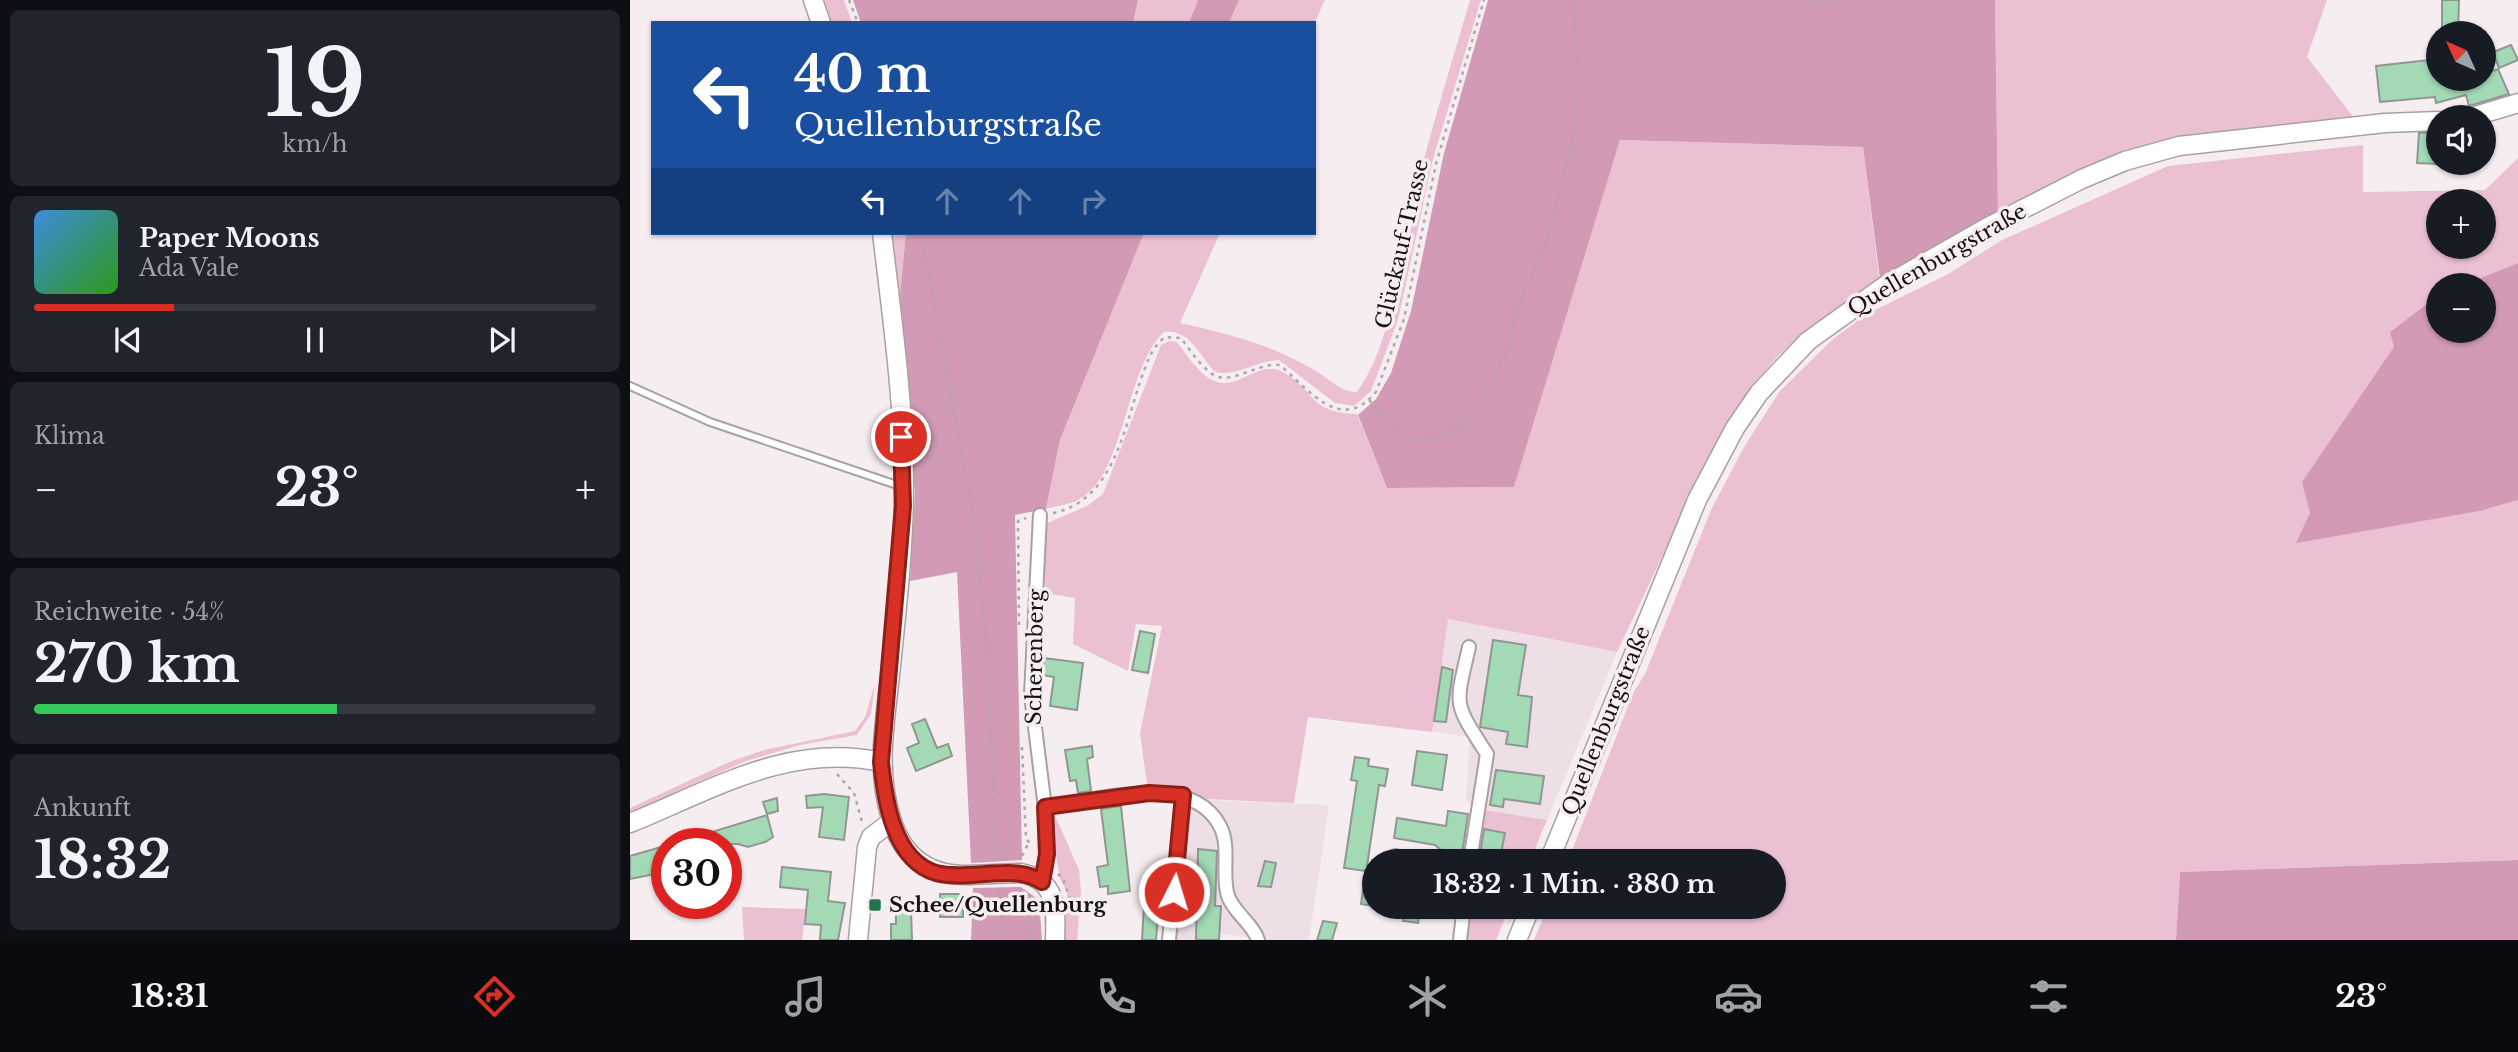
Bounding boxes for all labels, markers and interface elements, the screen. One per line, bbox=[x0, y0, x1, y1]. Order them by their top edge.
north arrow bbox=[2426, 21, 2496, 91]
map controls bbox=[2426, 21, 2496, 343]
text: 19 bbox=[264, 28, 366, 141]
text: 40 m bbox=[794, 44, 931, 105]
icon: left bbox=[679, 49, 770, 140]
text: Quellenburgstraße bbox=[794, 105, 1102, 145]
button: sound bbox=[2426, 105, 2496, 175]
text: km/h bbox=[282, 130, 348, 158]
street label: Glückauf-Trasse bbox=[1370, 157, 1434, 331]
icon: left bbox=[855, 182, 893, 220]
icon: ahead bbox=[928, 182, 966, 220]
icon: ahead bbox=[1001, 182, 1039, 220]
icon: right bbox=[1074, 182, 1112, 220]
button: + bbox=[2426, 189, 2496, 259]
street label: Quellenburgstraße bbox=[1843, 198, 2031, 322]
text: Paper Moons bbox=[139, 222, 320, 254]
text: Ada Vale bbox=[139, 254, 239, 282]
button: − bbox=[2426, 273, 2496, 343]
icon: previous bbox=[109, 321, 147, 359]
icon: pause bbox=[296, 321, 334, 359]
icon: next bbox=[483, 321, 521, 359]
pin bbox=[871, 407, 931, 467]
icon: arrive bbox=[882, 418, 920, 456]
text: Klima bbox=[34, 422, 105, 450]
text: 23° bbox=[274, 456, 359, 520]
text: − bbox=[34, 466, 58, 513]
text: + bbox=[575, 466, 596, 513]
street label: Scherenberg bbox=[1021, 588, 1049, 725]
text: Reichweite · 54% bbox=[34, 598, 225, 626]
street label: Quellenburgstraße bbox=[1556, 622, 1656, 820]
text: 270 km bbox=[34, 632, 240, 696]
text: Ankunft bbox=[34, 794, 131, 822]
text: 18:32 bbox=[34, 828, 171, 892]
speed limit sign: 30 bbox=[651, 828, 742, 919]
position arrow bbox=[1137, 855, 1211, 929]
text: 18:32 · 1 Min. · 380 m bbox=[1433, 868, 1715, 900]
place label: Schee/Quellenburg bbox=[889, 892, 1107, 918]
marker: Schee/Quellenburg bbox=[867, 897, 883, 913]
icon: directions bbox=[470, 972, 519, 1021]
icon: music bbox=[781, 972, 830, 1021]
icon: phone bbox=[1092, 972, 1141, 1021]
icon: climate bbox=[1403, 972, 1452, 1021]
icon: car bbox=[1714, 972, 1763, 1021]
icon: filters bbox=[2024, 972, 2073, 1021]
text: 18:31 bbox=[131, 976, 209, 1016]
text: 23° bbox=[2335, 976, 2387, 1016]

